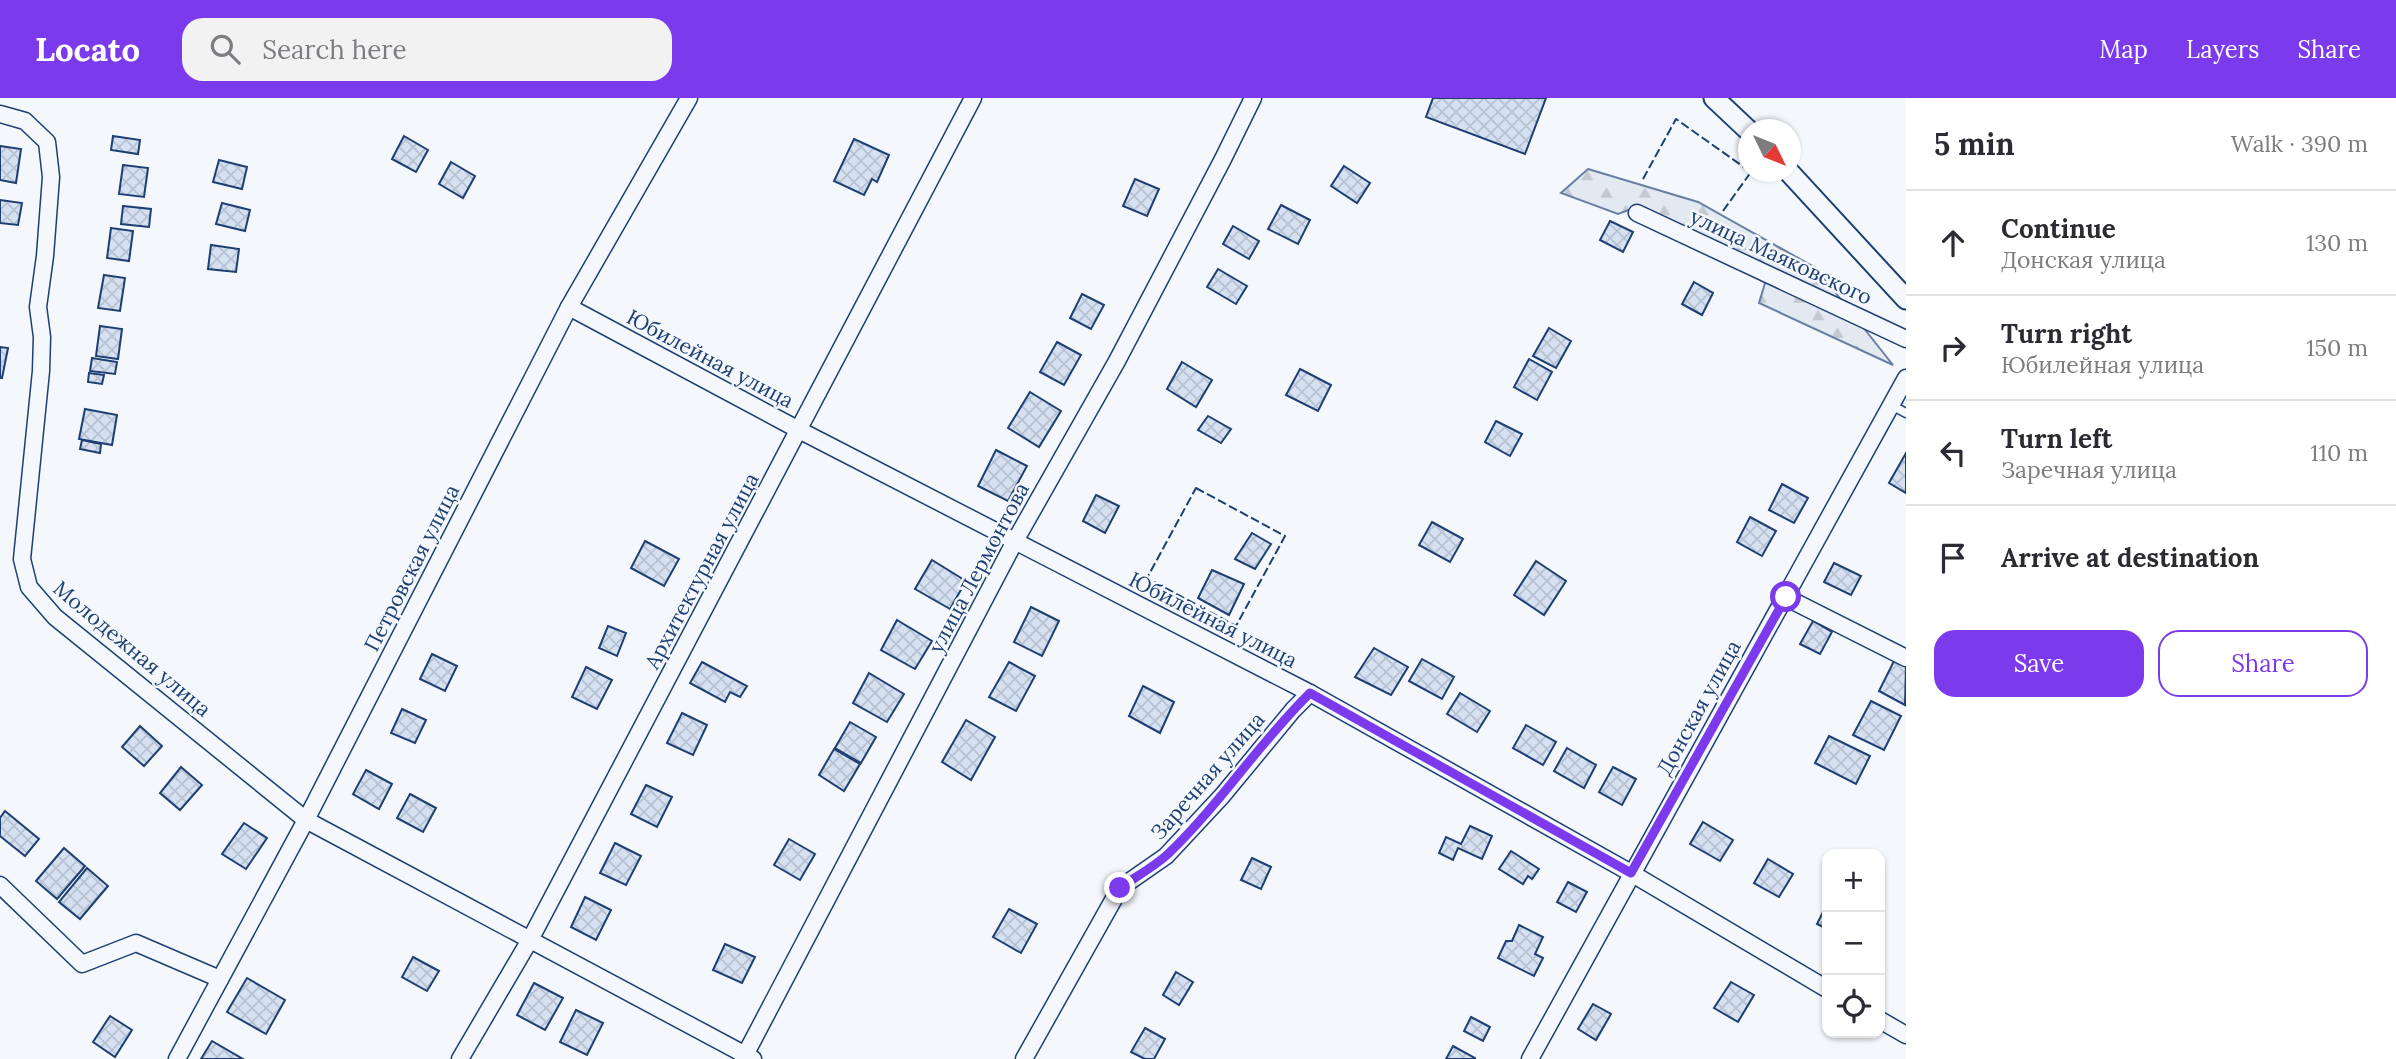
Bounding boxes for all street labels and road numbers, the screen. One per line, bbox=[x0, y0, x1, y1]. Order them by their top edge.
street label: улица Маяковского bbox=[1686, 202, 1877, 311]
street label: Юбилейная улица bbox=[622, 303, 799, 414]
street label: Архитектурная улица bbox=[638, 468, 765, 674]
street label: улица Лермонтова bbox=[922, 478, 1035, 658]
street label: Петровская улица bbox=[358, 480, 465, 656]
street label: Юбилейная улица bbox=[1125, 565, 1302, 674]
street label: Молодежная улица bbox=[48, 575, 217, 723]
street label: Донская улица bbox=[1650, 635, 1747, 780]
street label: Заречная улица bbox=[1145, 706, 1271, 845]

